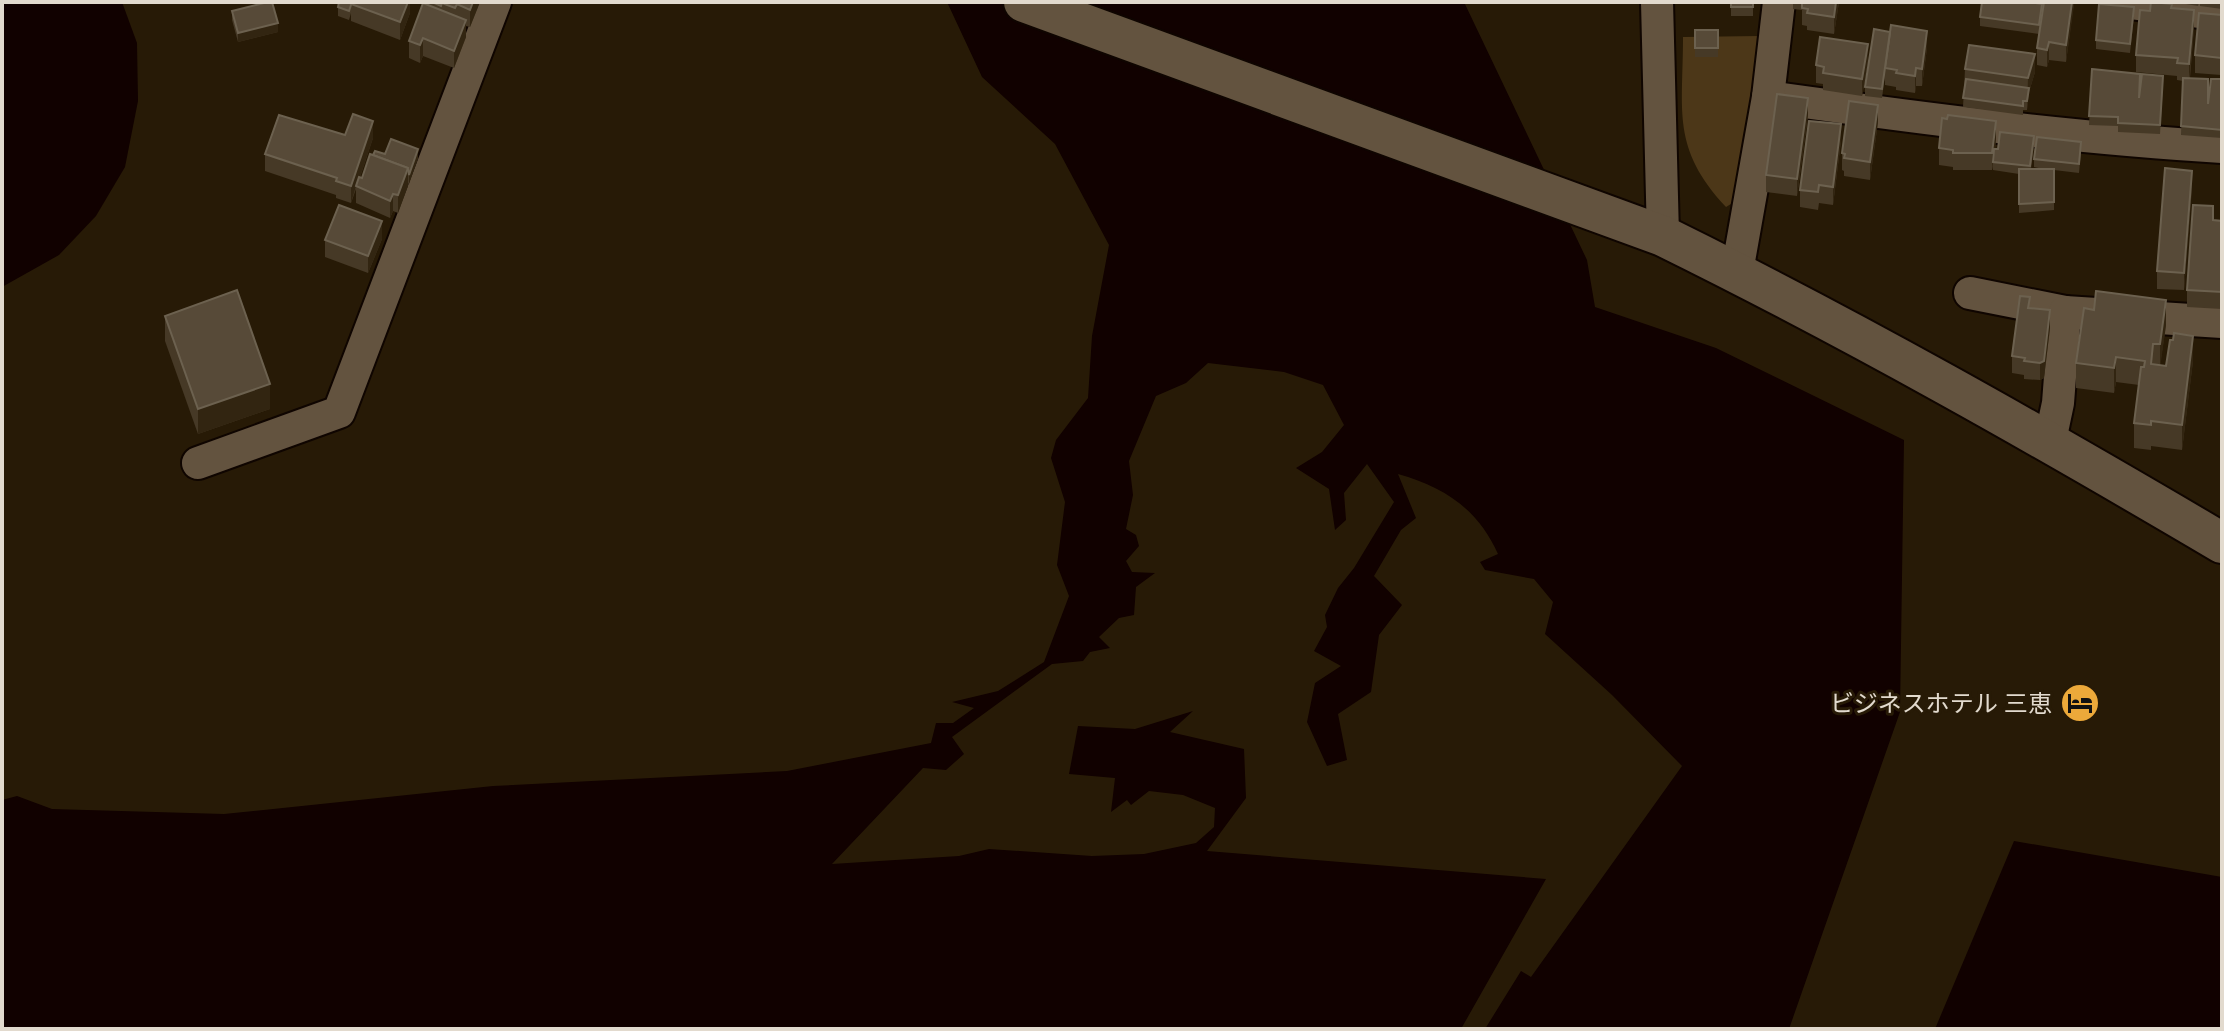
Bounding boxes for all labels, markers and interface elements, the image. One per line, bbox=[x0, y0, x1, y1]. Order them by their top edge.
hotel icon: ビジネスホテル 三恵 bbox=[2059, 682, 2101, 724]
place label: ビジネスホテル 三恵 bbox=[1830, 688, 2052, 719]

